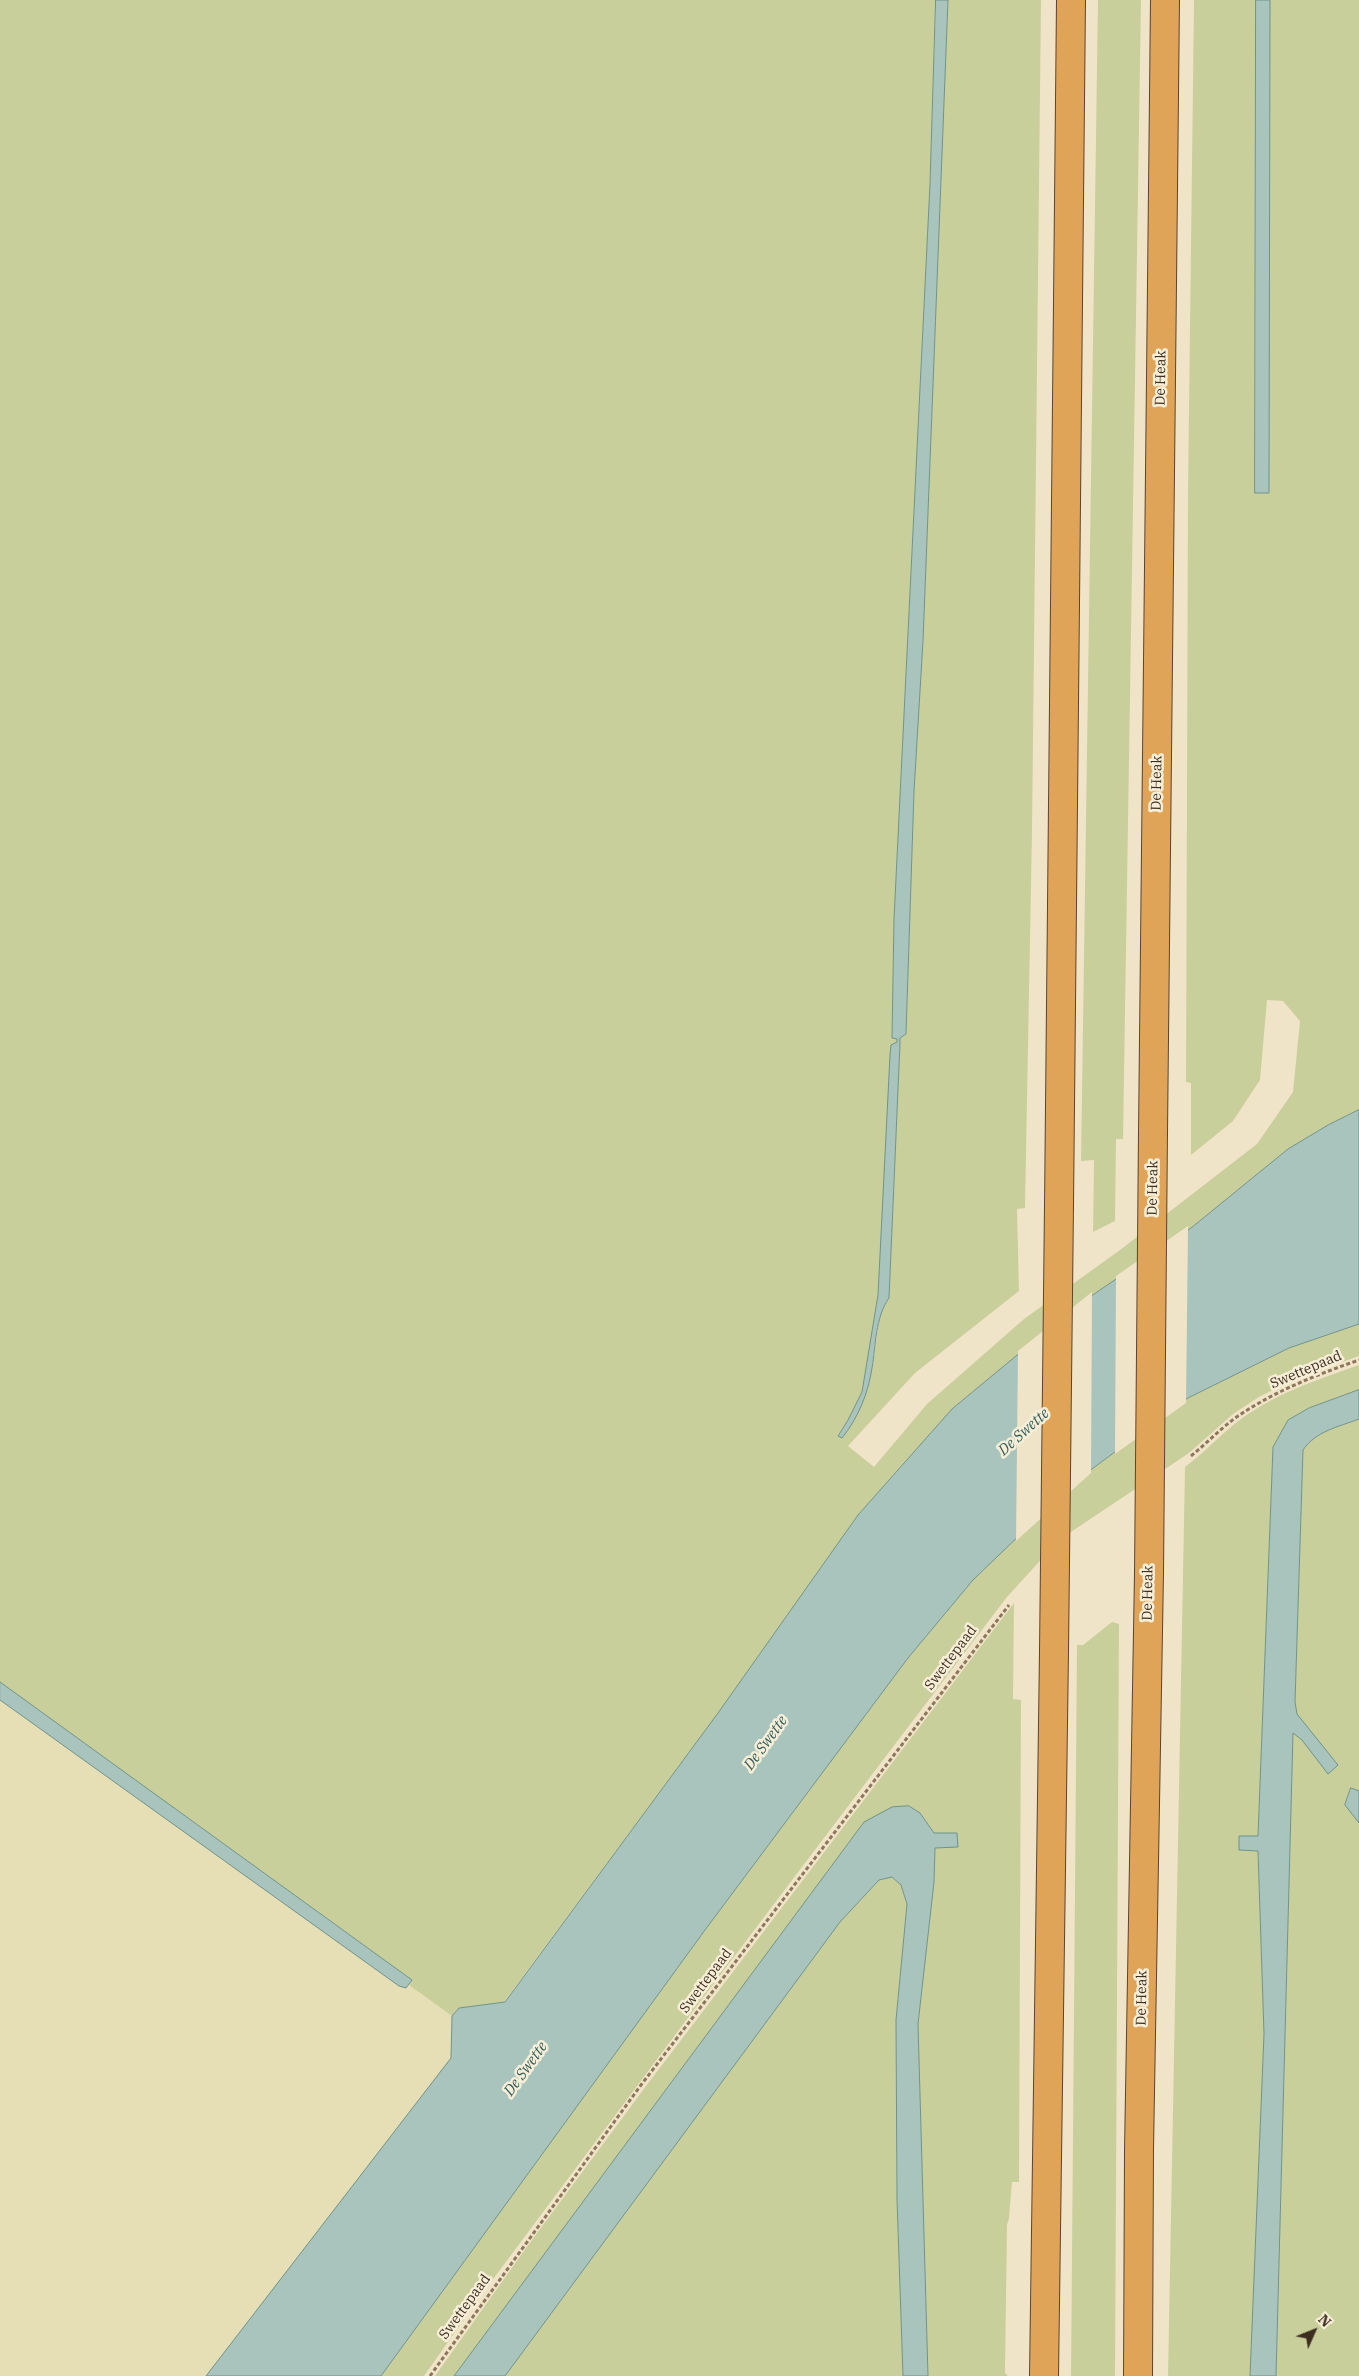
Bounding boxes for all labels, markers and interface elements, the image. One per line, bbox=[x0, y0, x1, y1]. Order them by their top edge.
street label: De Heak bbox=[1152, 350, 1170, 406]
street label: De Heak bbox=[1148, 755, 1166, 811]
street label: De Heak bbox=[1144, 1160, 1162, 1216]
street label: Swettepaad bbox=[1268, 1347, 1344, 1393]
water label: De Swette bbox=[995, 1405, 1053, 1459]
street label: De Heak bbox=[1139, 1565, 1157, 1621]
street label: Swettepaad bbox=[921, 1622, 981, 1694]
water label: De Swette bbox=[740, 1713, 792, 1773]
street label: Swettepaad bbox=[676, 1945, 736, 2017]
street label: De Heak bbox=[1133, 1970, 1151, 2026]
water label: De Swette bbox=[500, 2039, 552, 2099]
street label: Swettepaad bbox=[436, 2271, 494, 2343]
north arrow bbox=[1289, 2306, 1339, 2356]
text: N bbox=[1314, 2310, 1335, 2331]

